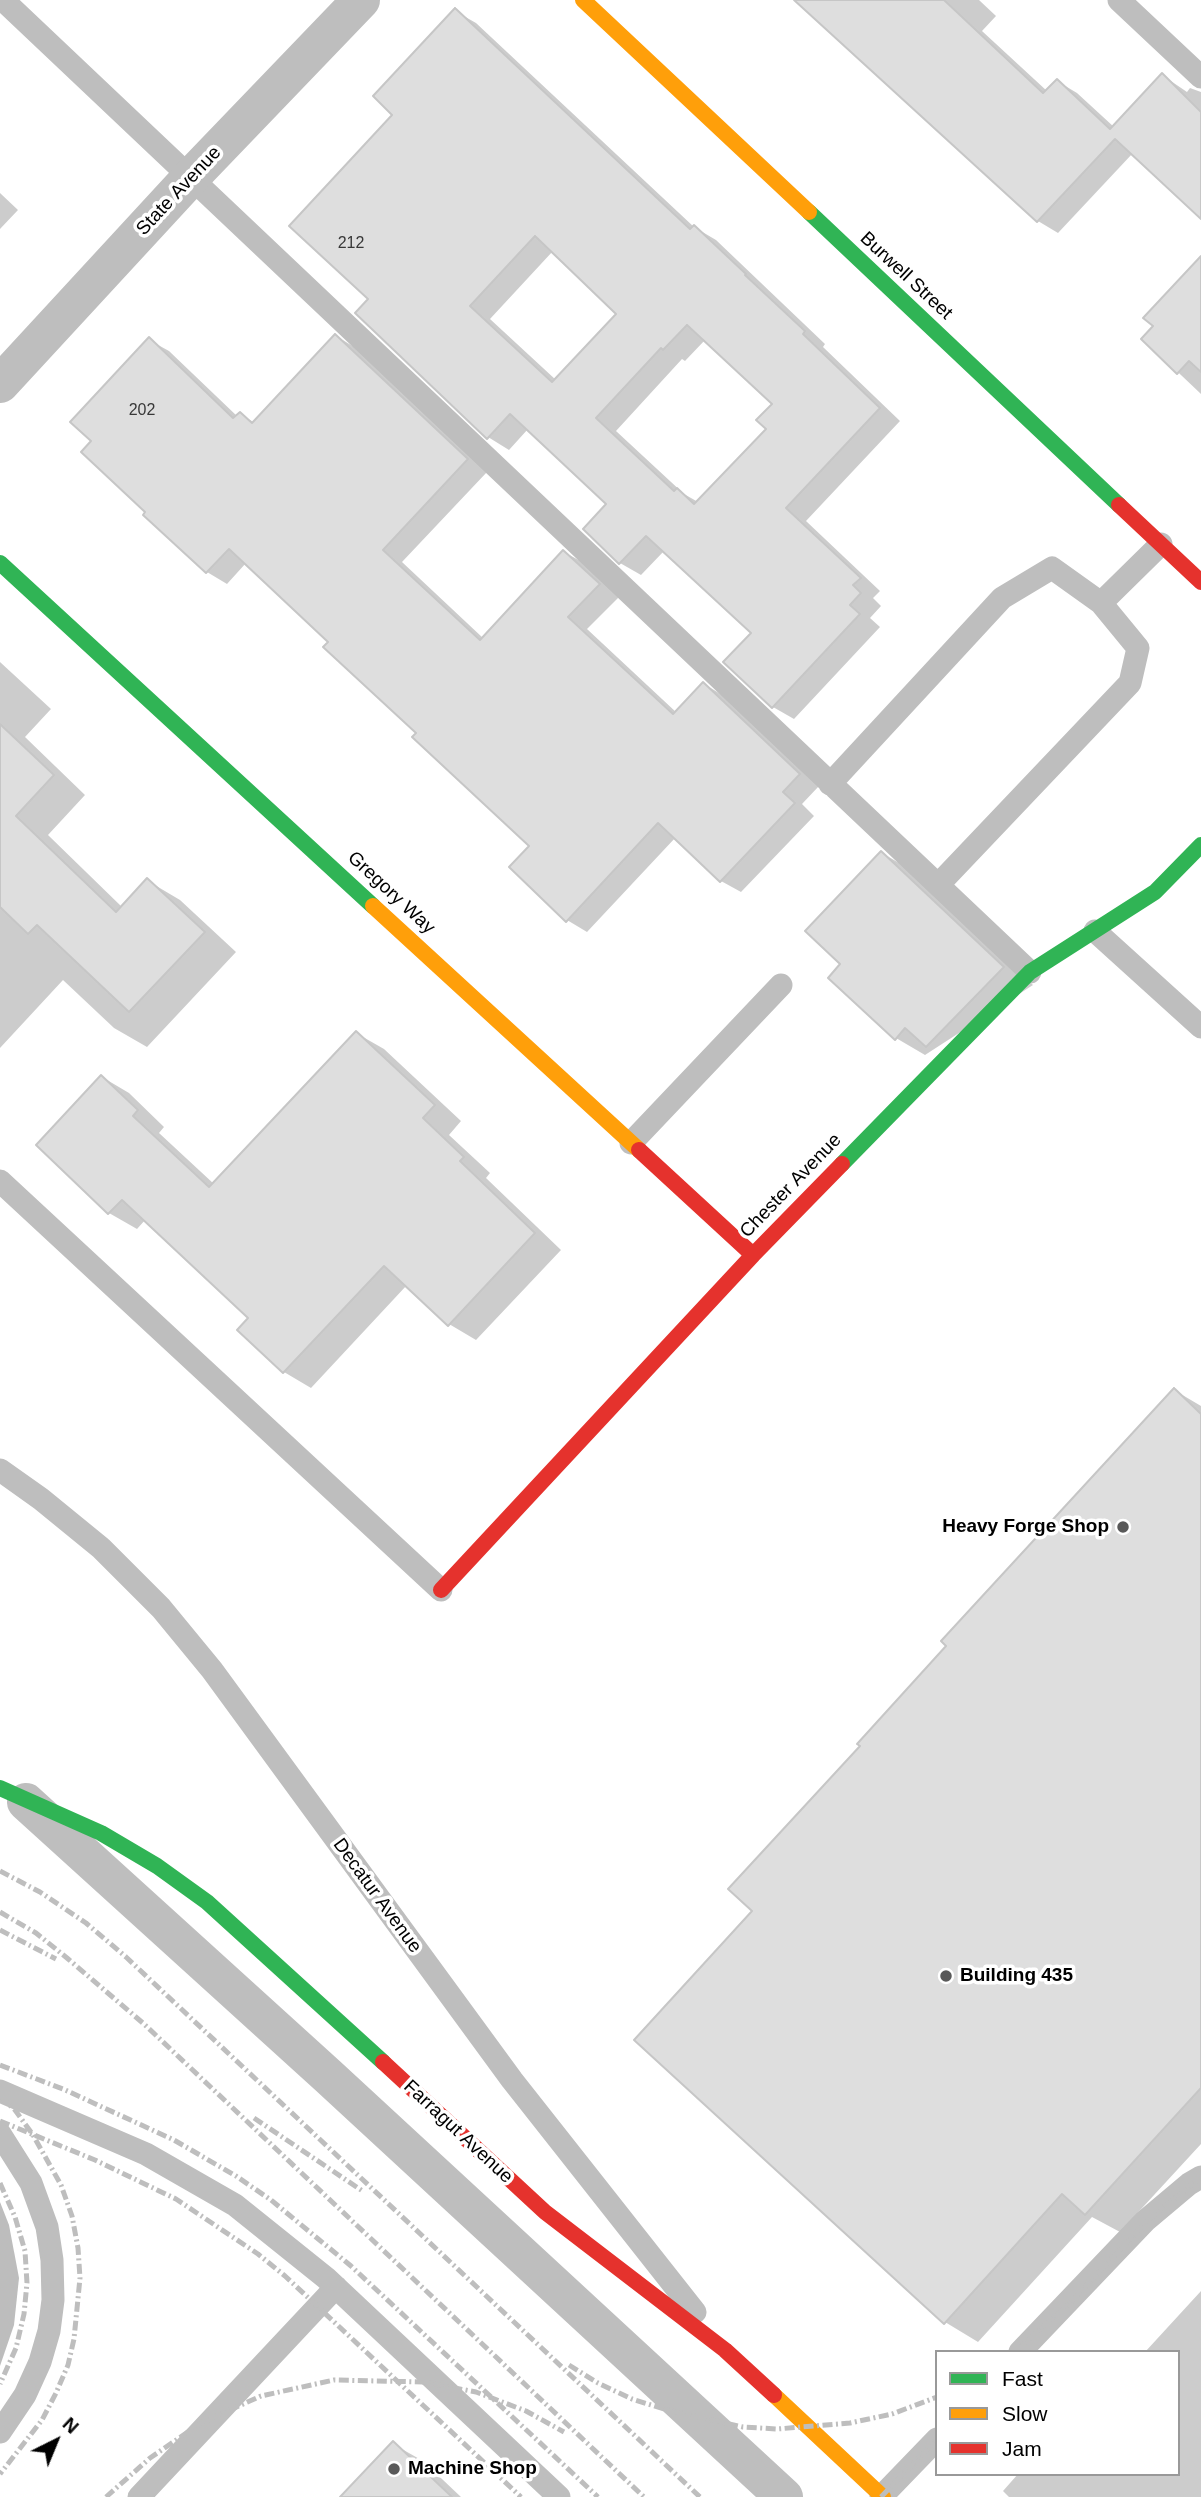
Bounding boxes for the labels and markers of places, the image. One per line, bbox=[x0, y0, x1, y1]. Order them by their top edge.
place label: Heavy Forge Shop bbox=[942, 1516, 1109, 1538]
marker: Heavy Forge Shop bbox=[1115, 1519, 1131, 1535]
place label: Building 435 bbox=[960, 1965, 1073, 1987]
marker: Building 435 bbox=[938, 1968, 954, 1984]
place label: Machine Shop bbox=[408, 2458, 537, 2480]
marker: Machine Shop bbox=[386, 2461, 402, 2477]

